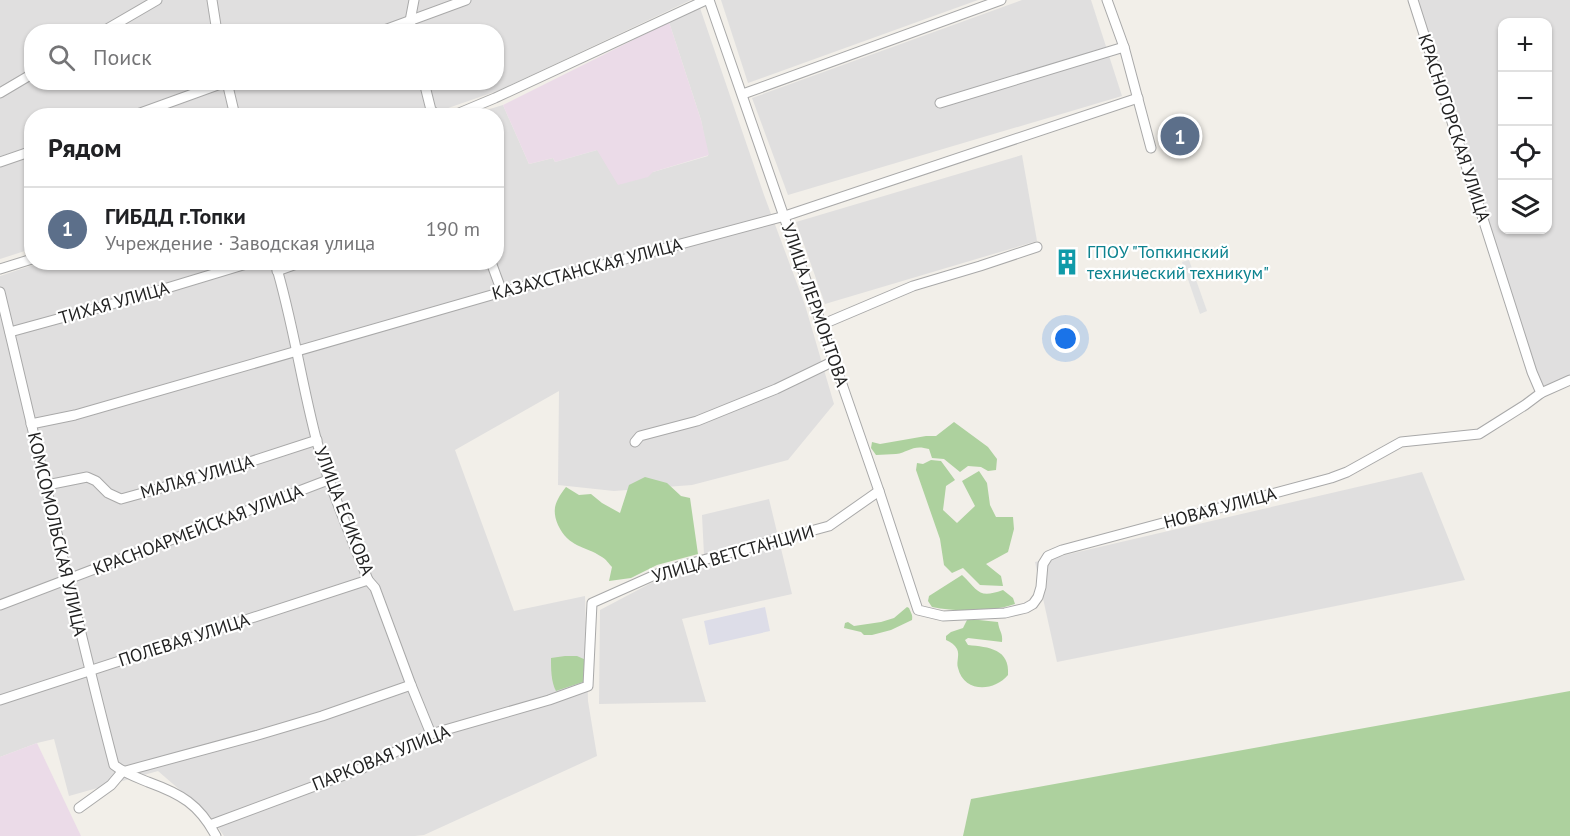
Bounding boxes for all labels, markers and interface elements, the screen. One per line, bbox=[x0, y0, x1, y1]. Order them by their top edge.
map controls bbox=[1498, 18, 1552, 234]
button: + bbox=[1498, 18, 1552, 72]
search box bbox=[24, 24, 504, 90]
street label: КРАСНОГОРСКАЯ УЛИЦА bbox=[1413, 31, 1496, 225]
icon: search bbox=[45, 41, 78, 74]
text: Поиск bbox=[93, 43, 152, 71]
button: − bbox=[1498, 72, 1552, 126]
pin: 1 bbox=[1160, 114, 1200, 158]
button: locate bbox=[1498, 126, 1552, 180]
text: Рядом bbox=[48, 131, 122, 164]
button: layers bbox=[1498, 180, 1552, 234]
text: ГИБДД г.Топки bbox=[105, 202, 246, 230]
text: 1 bbox=[62, 216, 73, 242]
text: 190 m bbox=[426, 216, 480, 242]
street label: УЛИЦА ЛЕРМОНТОВА bbox=[777, 220, 854, 390]
text: Учреждение · Заводская улица bbox=[105, 230, 375, 256]
street label: КАЗАХСТАНСКАЯ УЛИЦА bbox=[489, 232, 685, 305]
place label: ГПОУ "Топкинский технический техникум" bbox=[1087, 240, 1269, 284]
building icon: ГПОУ "Топкинский технический техникум" bbox=[1052, 247, 1082, 277]
street label: ТИХАЯ УЛИЦА bbox=[56, 276, 172, 329]
your location bbox=[1051, 324, 1080, 353]
street label: КОМСОМОЛЬСКАЯ УЛИЦА bbox=[23, 430, 92, 639]
street label: УЛИЦА ЕСИКОВА bbox=[309, 443, 380, 579]
street label: МАЛАЯ УЛИЦА bbox=[138, 449, 257, 504]
street label: КРАСНОАРМЕЙСКАЯ УЛИЦА bbox=[90, 479, 307, 580]
street label: НОВАЯ УЛИЦА bbox=[1161, 481, 1279, 534]
street label: УЛИЦА ВЕТСТАНЦИИ bbox=[649, 519, 817, 588]
street label: ПОЛЕВАЯ УЛИЦА bbox=[115, 607, 253, 672]
street label: ПАРКОВАЯ УЛИЦА bbox=[308, 719, 454, 796]

